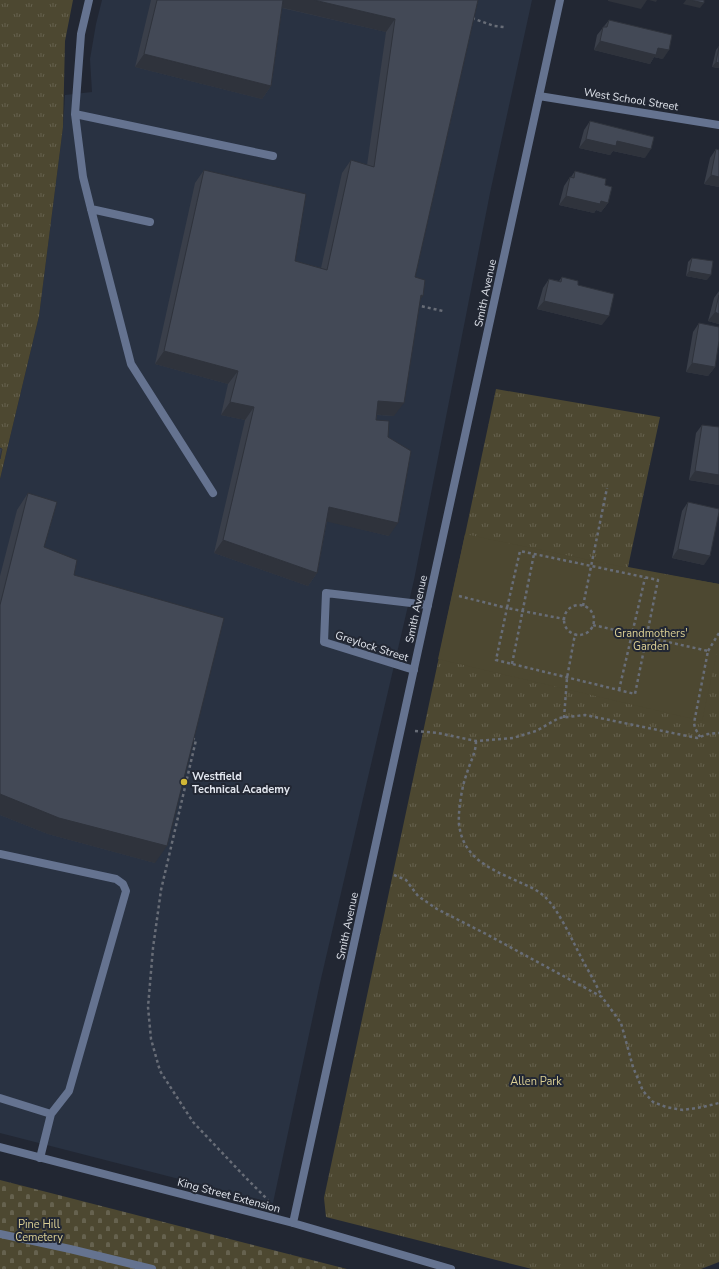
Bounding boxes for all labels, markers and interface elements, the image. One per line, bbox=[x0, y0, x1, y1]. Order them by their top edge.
street label: West School Street bbox=[583, 85, 679, 114]
street label: Smith Avenue bbox=[471, 258, 500, 328]
street label: Smith Avenue bbox=[402, 574, 431, 644]
park label: Grandmothers' Garden bbox=[614, 626, 688, 654]
street label: Greylock Street bbox=[333, 628, 410, 665]
place label: Westfield Technical Academy bbox=[192, 769, 290, 797]
marker: Westfield Technical Academy bbox=[179, 777, 189, 787]
street label: Smith Avenue bbox=[333, 891, 362, 961]
park label: Allen Park bbox=[510, 1074, 562, 1089]
street label: King Street Extension bbox=[176, 1175, 282, 1216]
park label: Pine Hill Cemetery bbox=[15, 1217, 63, 1245]

